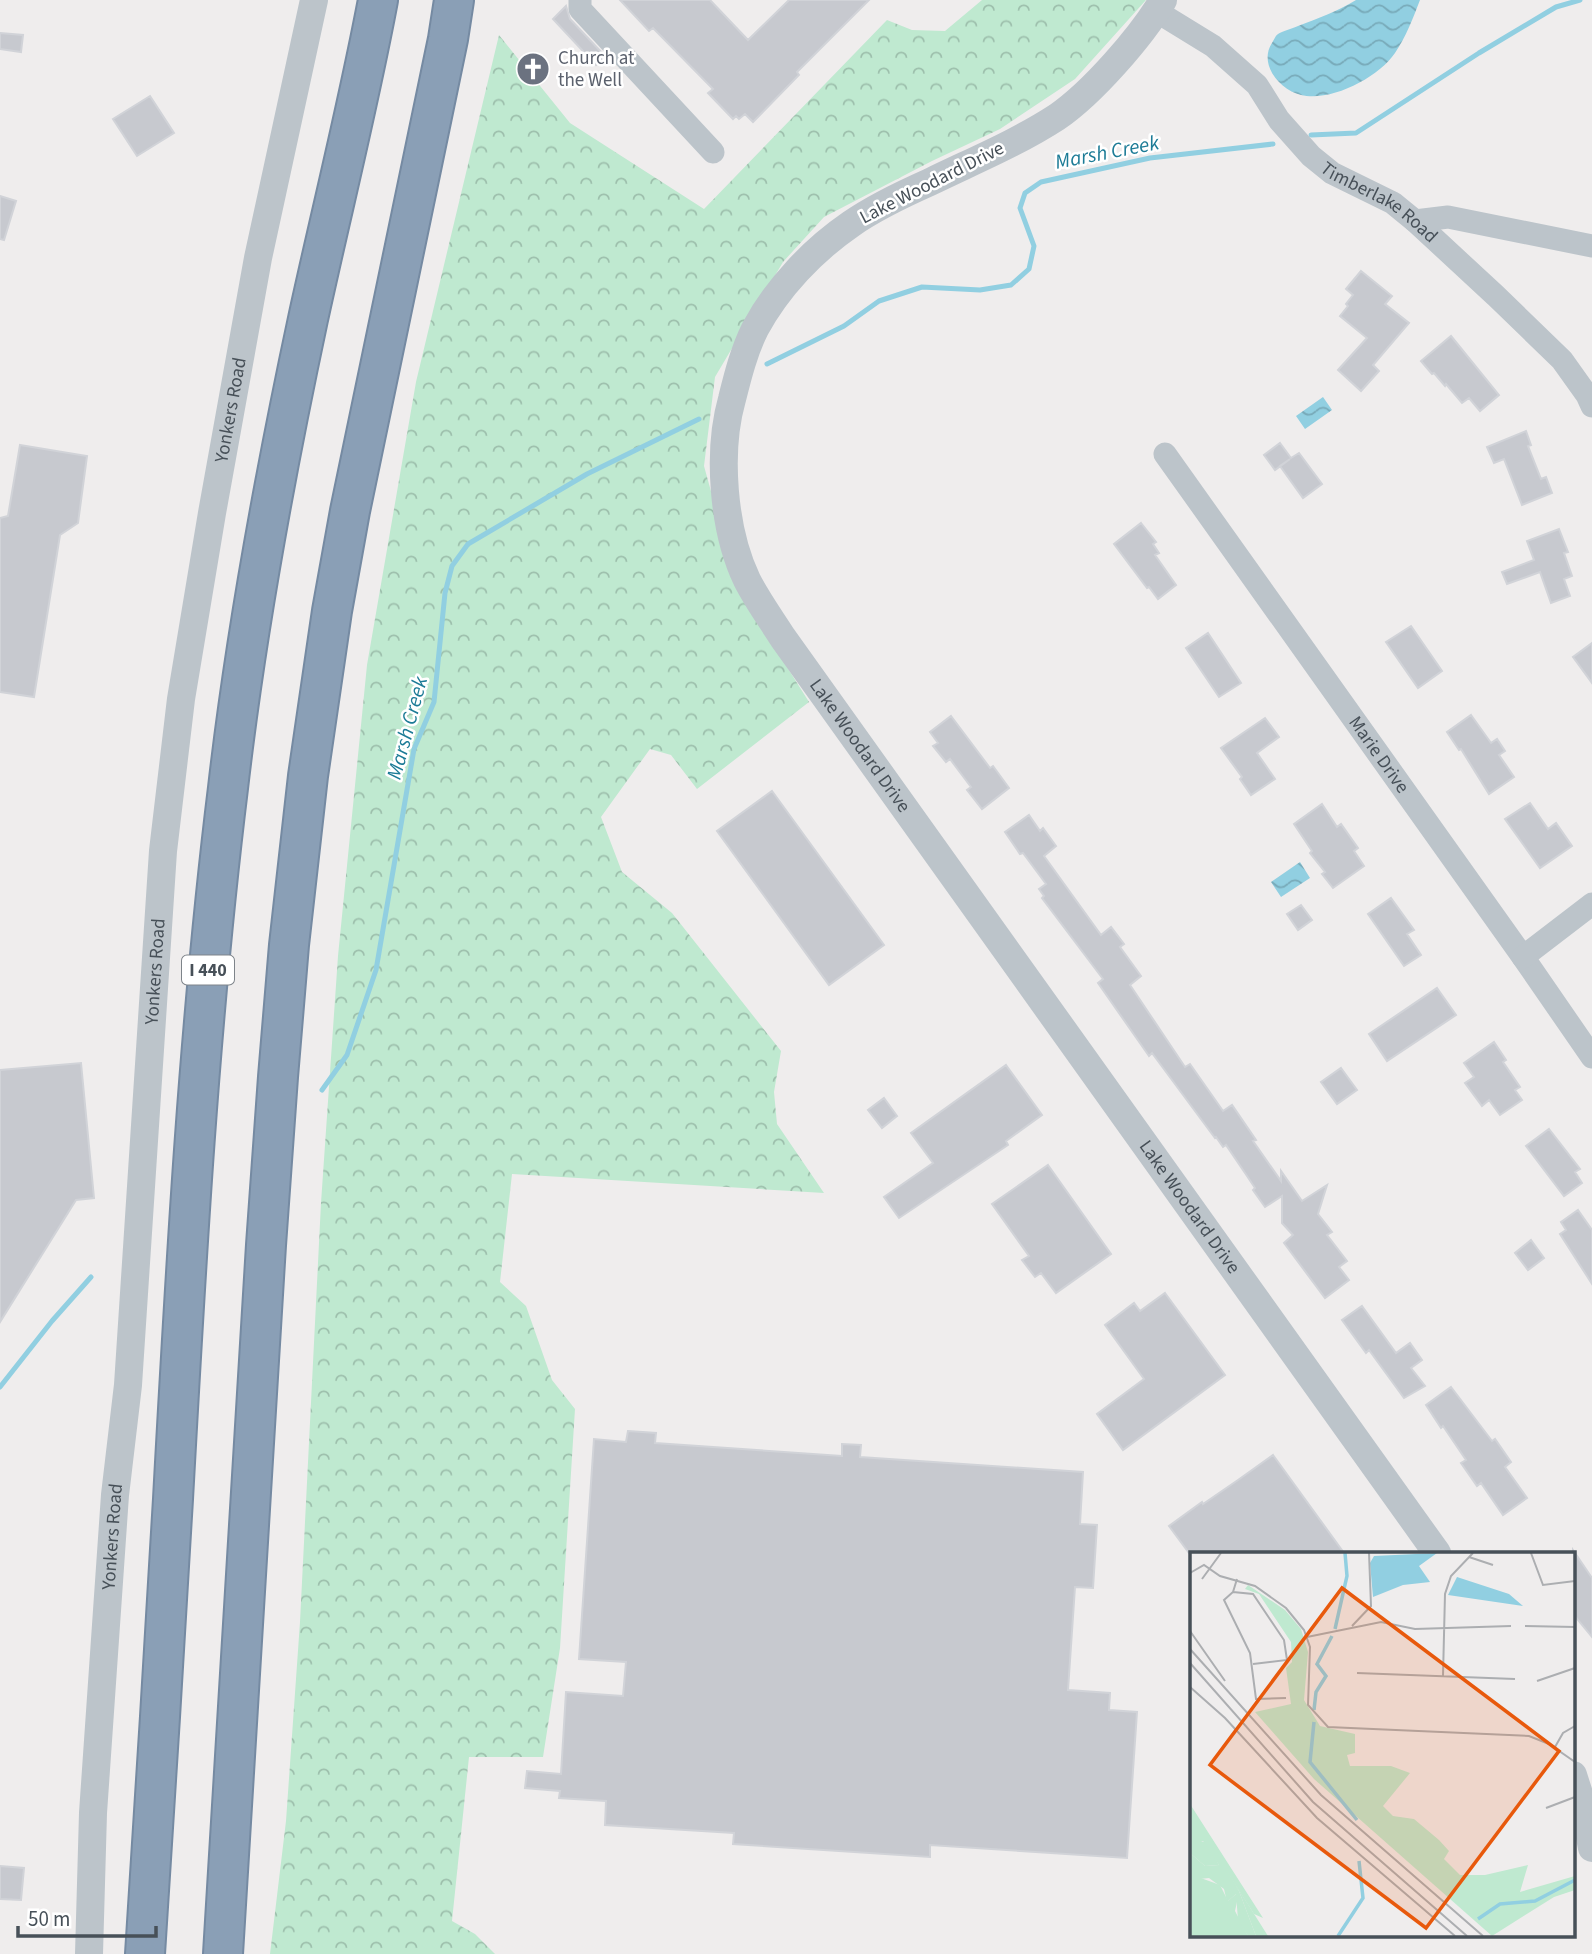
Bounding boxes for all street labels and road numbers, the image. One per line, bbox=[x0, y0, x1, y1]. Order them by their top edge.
street label: Lake Woodard Drive bbox=[855, 135, 1009, 231]
street label: Timberlake Road bbox=[1315, 155, 1444, 249]
street label: Yonkers Road bbox=[208, 355, 253, 466]
street label: Lake Woodard Drive bbox=[803, 673, 917, 818]
street label: Marie Drive bbox=[1342, 710, 1416, 799]
street label: Yonkers Road bbox=[138, 917, 172, 1027]
road number: I 440 bbox=[182, 956, 234, 985]
street label: Lake Woodard Drive bbox=[1133, 1135, 1247, 1279]
street label: Yonkers Road bbox=[95, 1482, 130, 1592]

